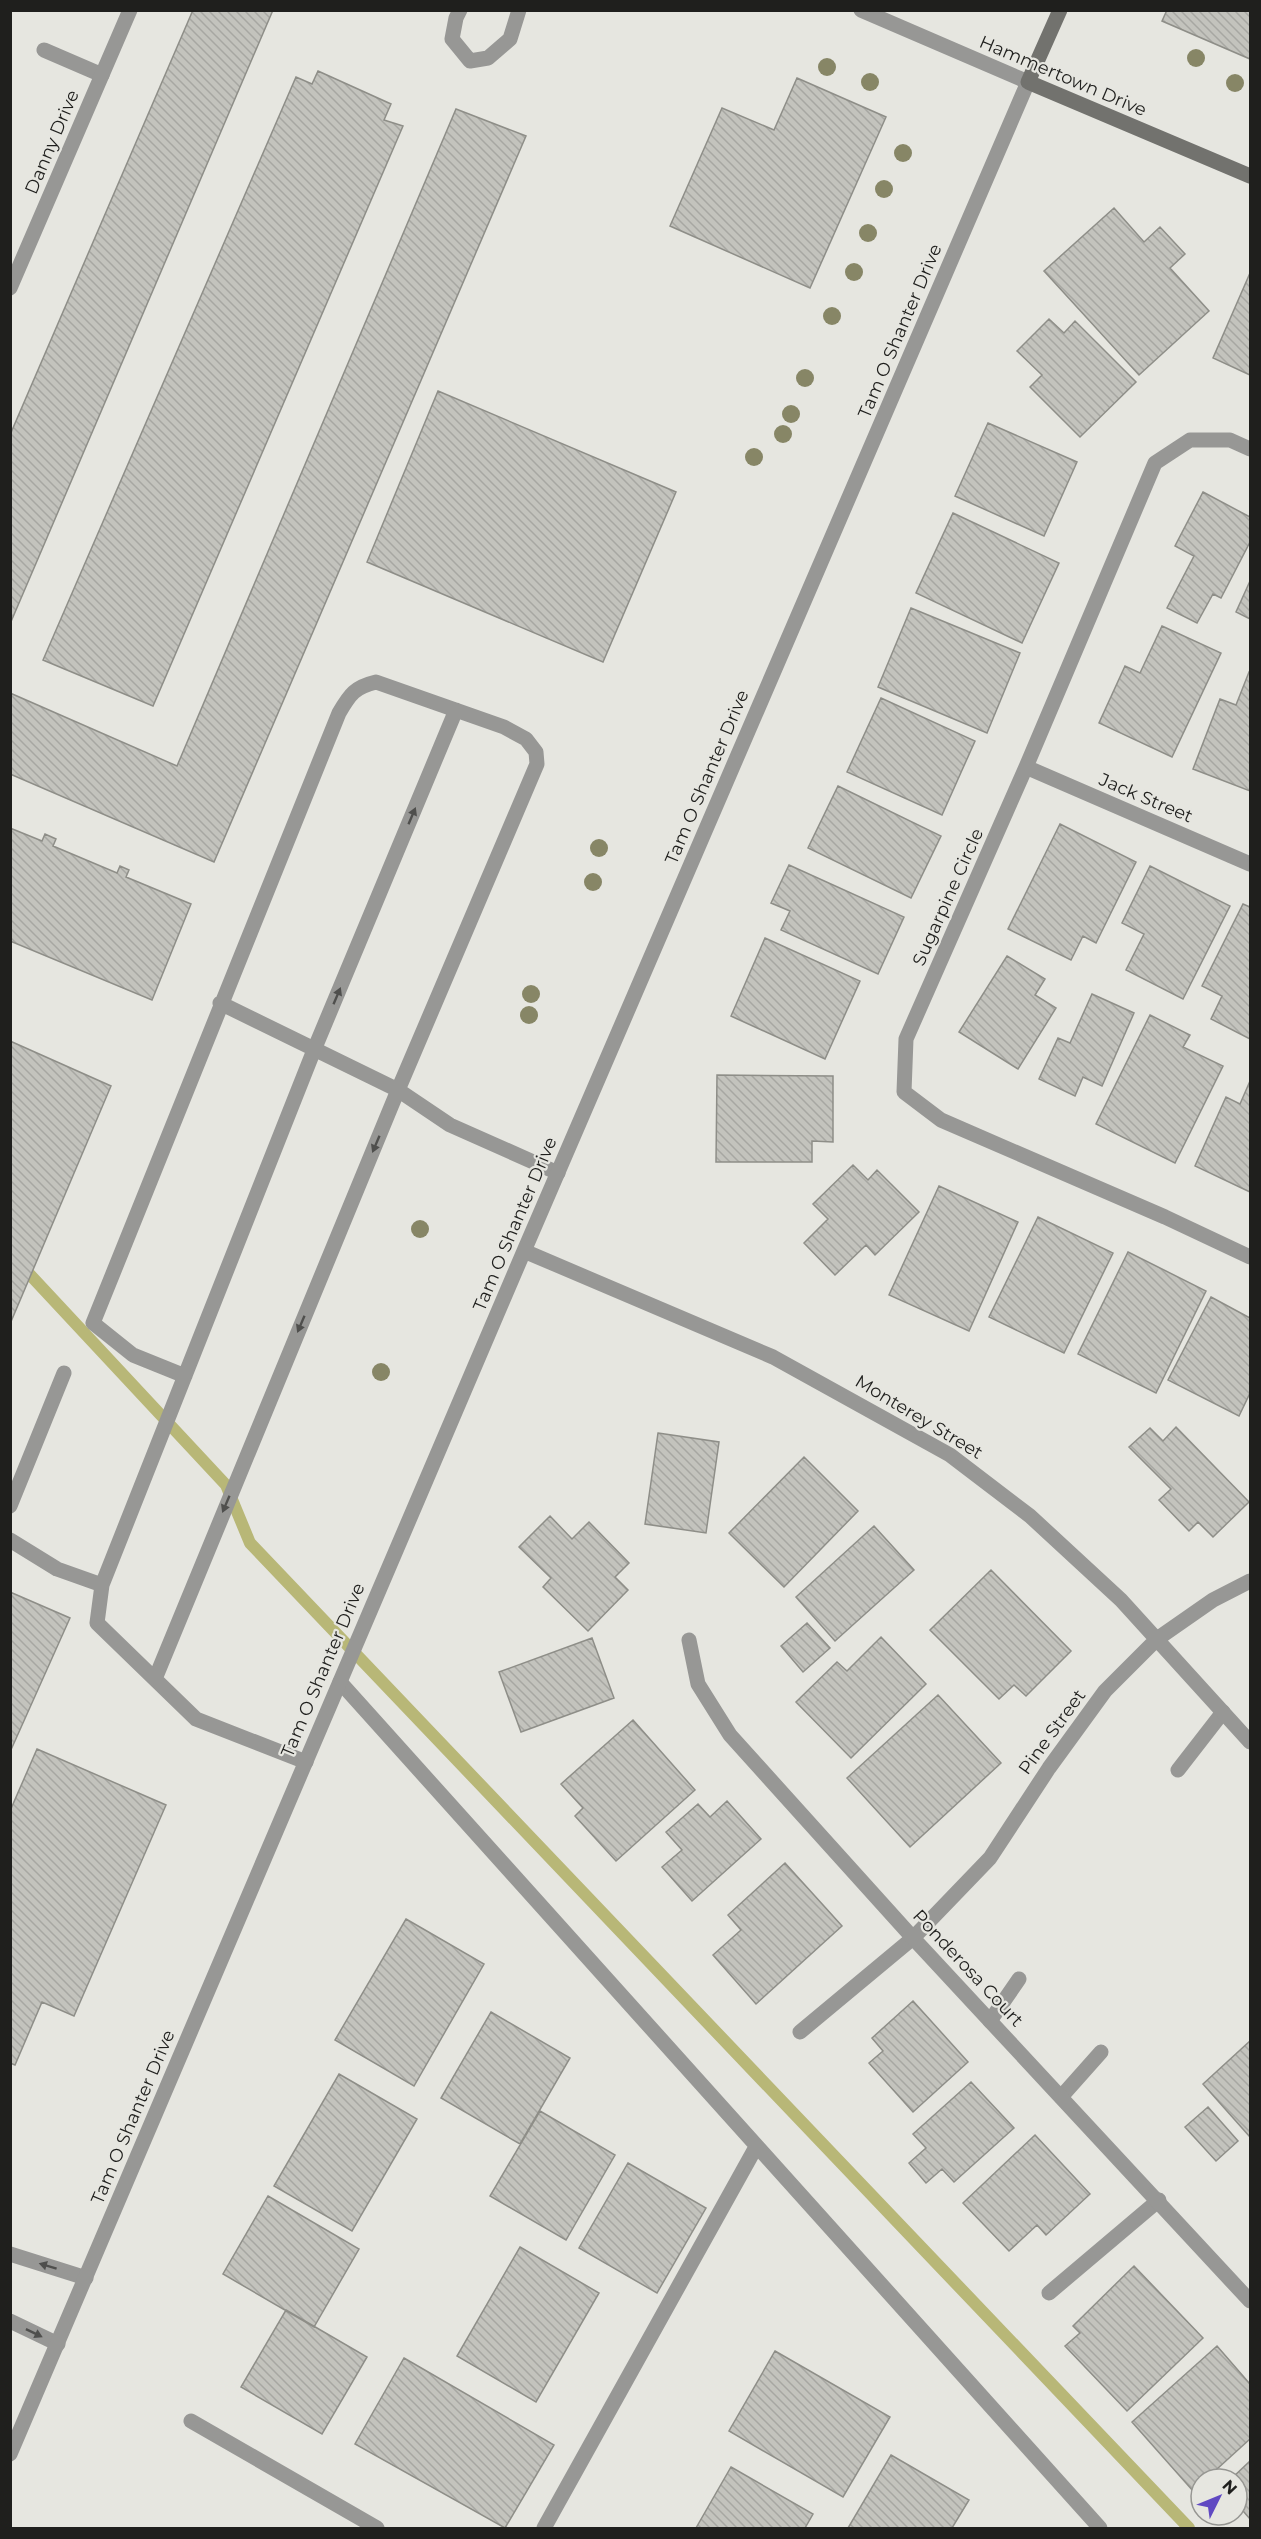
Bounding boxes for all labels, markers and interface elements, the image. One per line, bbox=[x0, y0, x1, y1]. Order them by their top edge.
street label: Hammertown Drive bbox=[976, 31, 1150, 121]
street label: Danny Drive bbox=[20, 86, 84, 197]
street label: Tam O Shanter Drive bbox=[853, 241, 947, 421]
street label: Tam O Shanter Drive bbox=[660, 687, 754, 867]
street label: Jack Street bbox=[1095, 768, 1196, 828]
one-way arrow bbox=[407, 806, 417, 824]
street label: Sugarpine Circle bbox=[908, 825, 988, 969]
one-way arrow bbox=[332, 986, 342, 1004]
street label: Tam O Shanter Drive bbox=[468, 1134, 562, 1314]
one-way arrow bbox=[371, 1135, 380, 1153]
one-way arrow bbox=[296, 1315, 305, 1333]
street label: Monterey Street bbox=[851, 1370, 987, 1464]
one-way arrow bbox=[221, 1495, 230, 1513]
street label: Tam O Shanter Drive bbox=[276, 1580, 370, 1760]
street label: Pine Street bbox=[1014, 1685, 1090, 1779]
street label: Ponderosa Court bbox=[908, 1905, 1028, 2031]
street label: Tam O Shanter Drive bbox=[86, 2027, 180, 2207]
one-way arrow bbox=[39, 2261, 57, 2270]
one-way arrow bbox=[25, 2327, 43, 2337]
north arrow bbox=[1189, 2467, 1249, 2527]
text: N bbox=[1218, 2476, 1241, 2498]

